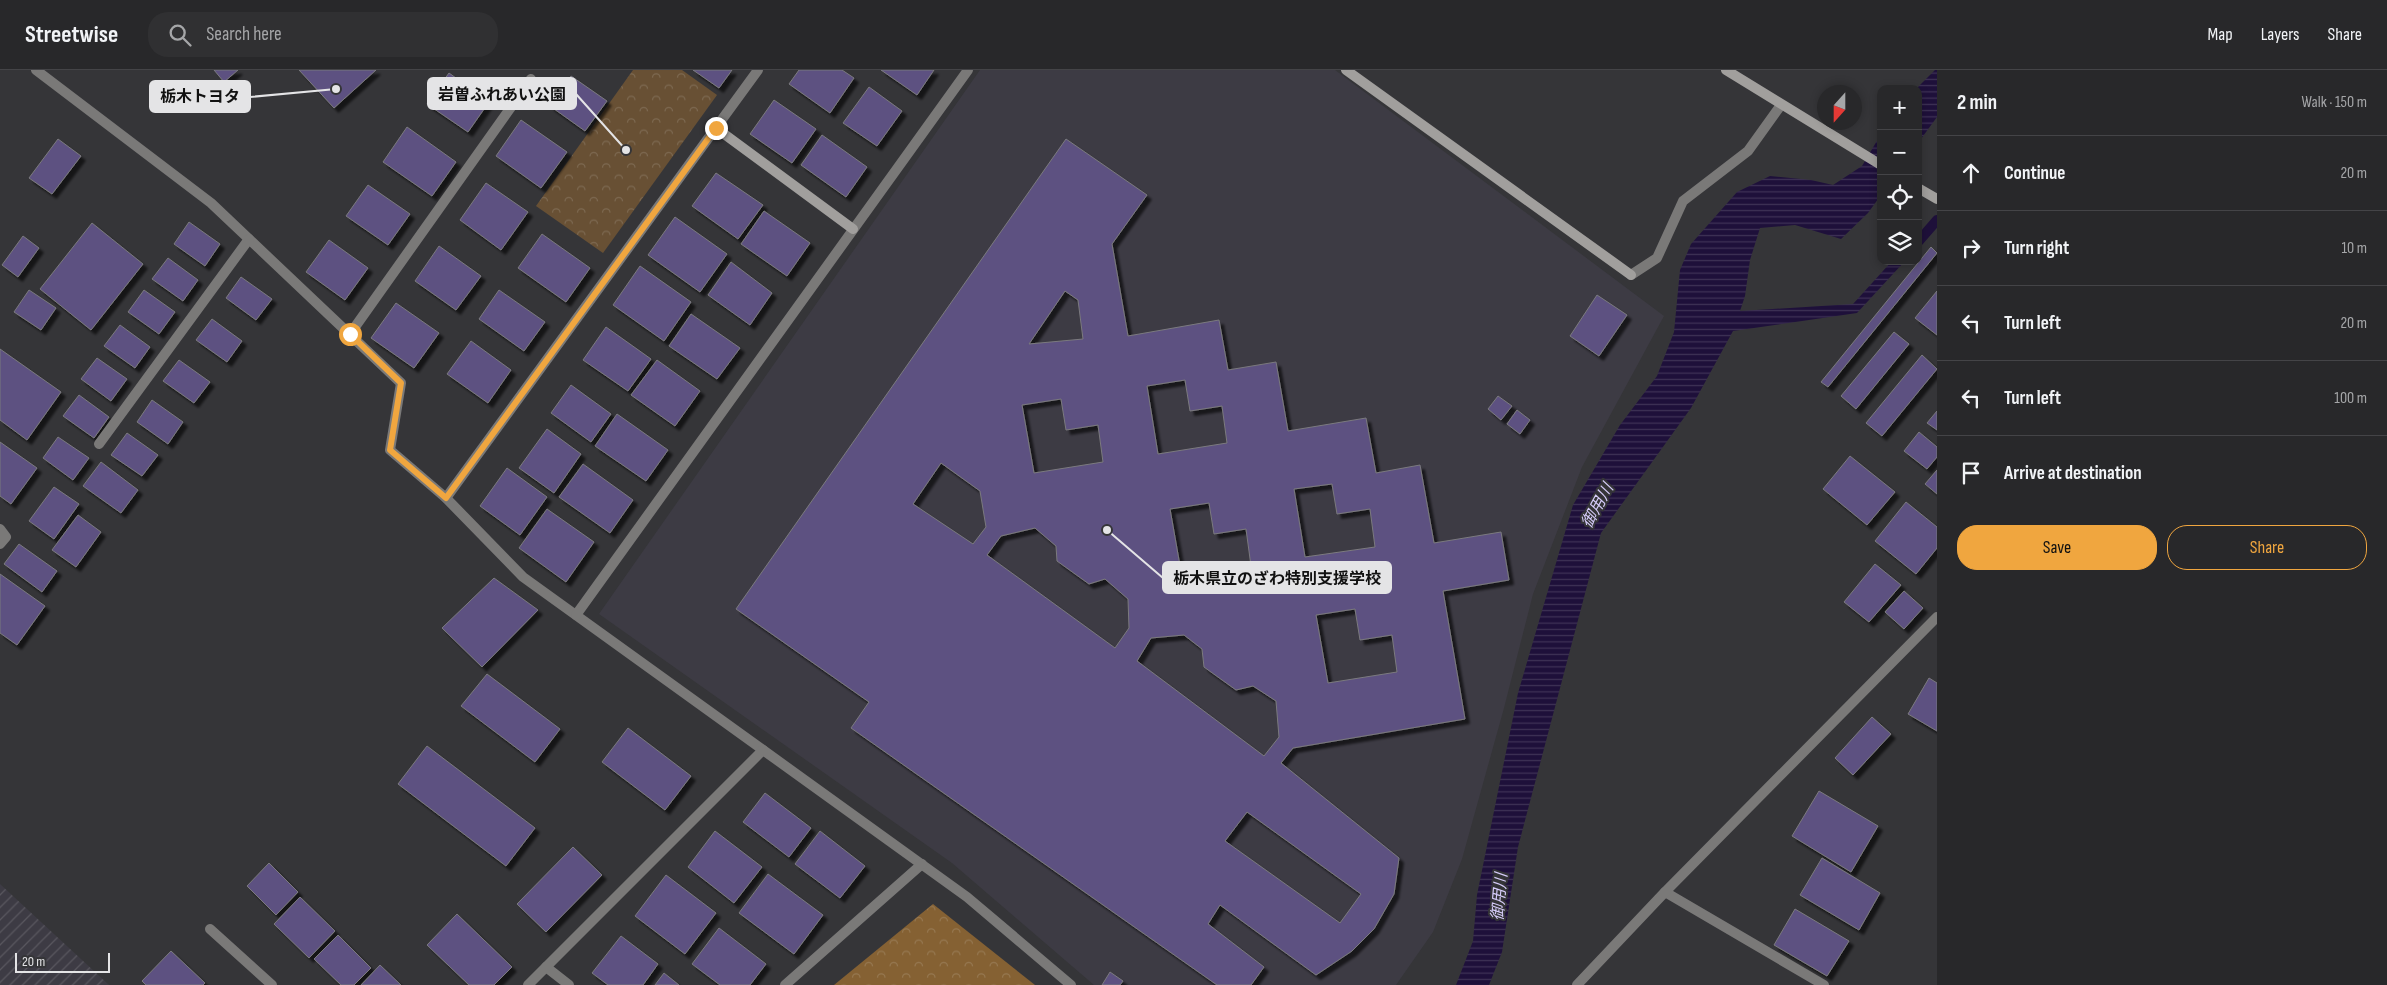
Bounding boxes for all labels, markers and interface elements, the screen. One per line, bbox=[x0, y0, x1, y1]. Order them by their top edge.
search box bbox=[148, 12, 498, 57]
text: Streetwise bbox=[25, 20, 118, 49]
icon: search bbox=[166, 21, 194, 49]
text: Search here bbox=[206, 23, 282, 46]
text: Map bbox=[2208, 24, 2233, 45]
text: Layers bbox=[2261, 24, 2300, 45]
text: Share bbox=[2328, 24, 2362, 45]
callout: 岩曽ふれあい公園 bbox=[428, 78, 576, 109]
callout: 栃木トヨタ bbox=[150, 81, 250, 112]
north arrow bbox=[1817, 85, 1862, 130]
map controls bbox=[1877, 85, 1922, 265]
button: + bbox=[1877, 85, 1922, 130]
text: 岩曽ふれあい公園 bbox=[438, 86, 566, 105]
text: 栃木トヨタ bbox=[160, 88, 240, 107]
text: 2 min bbox=[1957, 90, 1997, 115]
text: Walk · 150 m bbox=[2302, 93, 2367, 112]
route end bbox=[705, 117, 728, 140]
button: − bbox=[1877, 130, 1922, 175]
icon: ahead bbox=[1957, 159, 1985, 187]
text: Continue bbox=[2004, 162, 2065, 185]
text: 20 m bbox=[2340, 164, 2367, 183]
button: locate bbox=[1877, 175, 1922, 220]
button: layers bbox=[1877, 220, 1922, 265]
icon: right bbox=[1957, 234, 1985, 262]
text: Turn right bbox=[2004, 237, 2069, 260]
text: 10 m bbox=[2341, 239, 2367, 258]
icon: left bbox=[1957, 309, 1985, 337]
text: Turn left bbox=[2004, 312, 2061, 335]
text: 20 m bbox=[2340, 314, 2367, 333]
route start bbox=[339, 323, 362, 346]
icon: left bbox=[1957, 384, 1985, 412]
text: Turn left bbox=[2004, 387, 2061, 410]
text: 100 m bbox=[2334, 389, 2367, 408]
icon: arrive bbox=[1957, 459, 1985, 487]
text: Arrive at destination bbox=[2004, 462, 2142, 485]
water label: 御用川 bbox=[1578, 479, 1619, 532]
button: Save bbox=[1957, 525, 2157, 570]
button: Share bbox=[2167, 525, 2367, 570]
callout: 栃木県立のざわ特別支援学校 bbox=[1163, 562, 1391, 593]
text: 栃木県立のざわ特別支援学校 bbox=[1173, 570, 1381, 589]
water label: 御用川 bbox=[1488, 870, 1512, 922]
scale bar bbox=[15, 950, 110, 973]
text: 20 m bbox=[22, 953, 45, 970]

